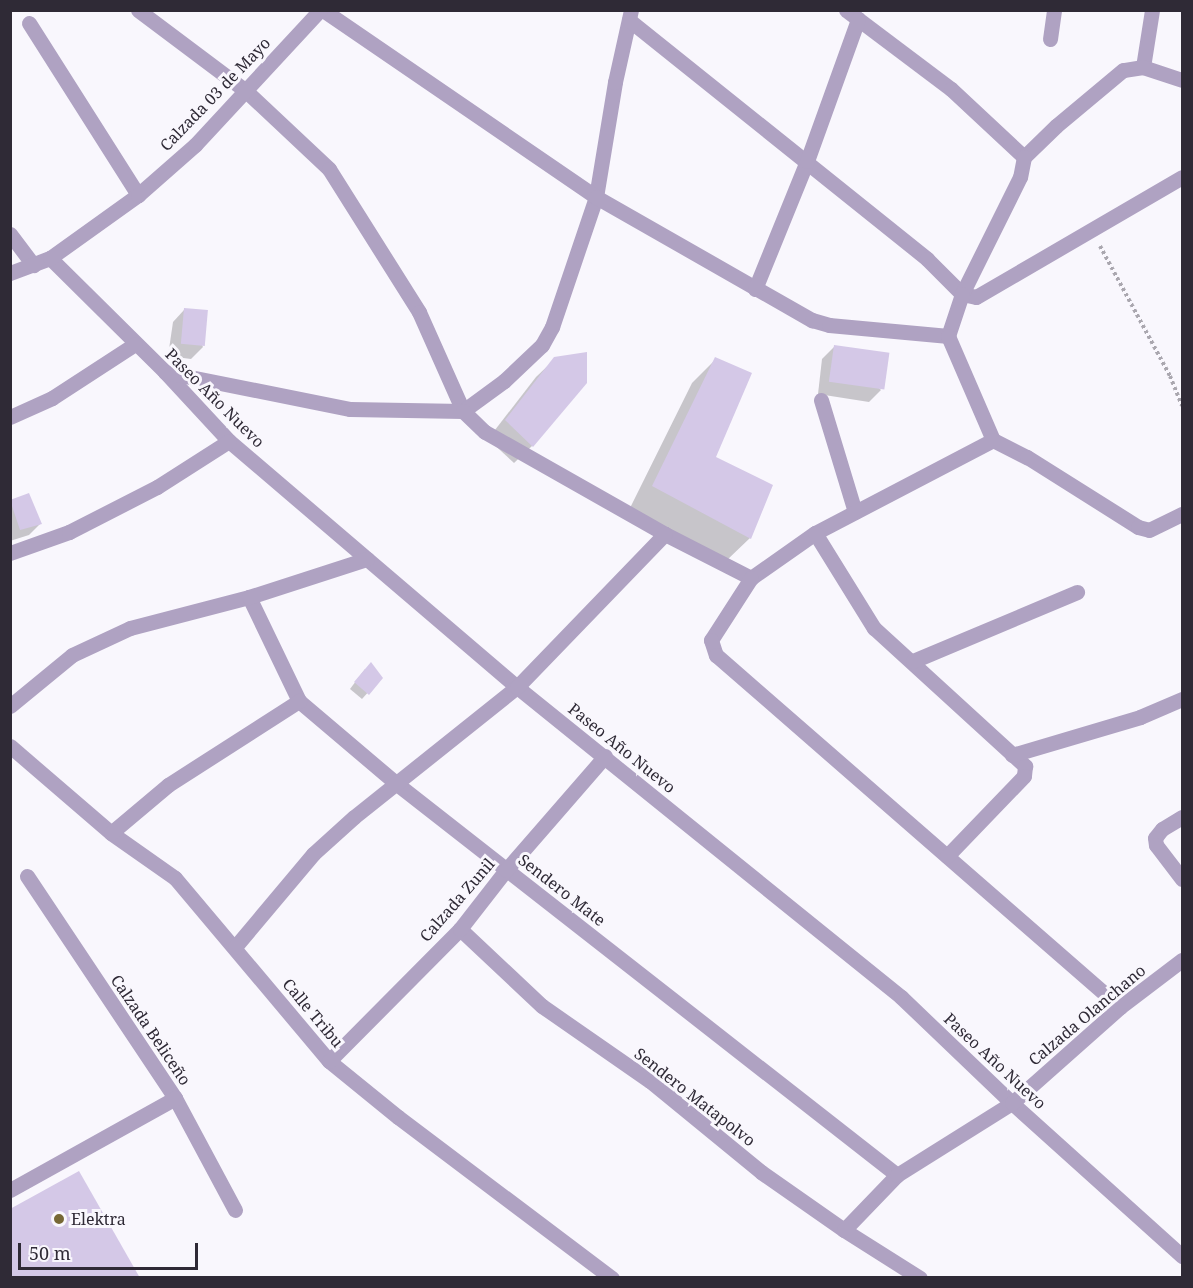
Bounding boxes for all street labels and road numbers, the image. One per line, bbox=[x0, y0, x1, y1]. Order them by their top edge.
street label: Calzada 03 de Mayo bbox=[156, 33, 274, 155]
street label: Paseo Año Nuevo bbox=[161, 344, 269, 452]
street label: Paseo Año Nuevo bbox=[565, 699, 679, 797]
street label: Sendero Mate bbox=[515, 850, 609, 930]
street label: Calzada Zunil bbox=[416, 854, 498, 946]
street label: Calzada Olanchano bbox=[1025, 960, 1149, 1070]
street label: Calzada Beliceño bbox=[107, 971, 195, 1089]
street label: Calle Tribu bbox=[279, 975, 347, 1051]
street label: Paseo Año Nuevo bbox=[940, 1009, 1050, 1113]
street label: Sendero Matapolvo bbox=[631, 1044, 759, 1150]

